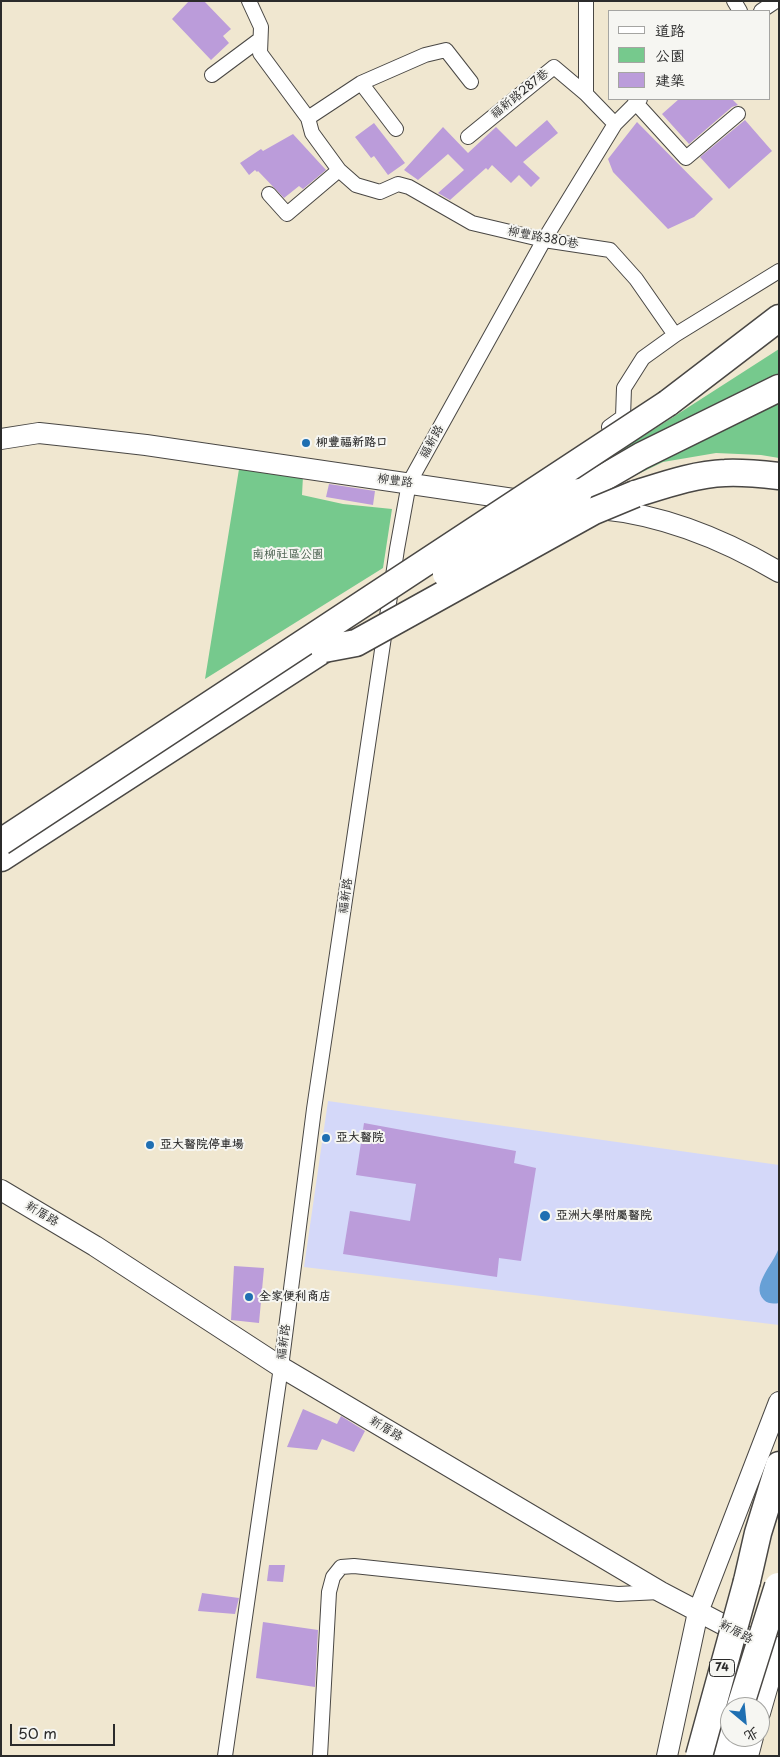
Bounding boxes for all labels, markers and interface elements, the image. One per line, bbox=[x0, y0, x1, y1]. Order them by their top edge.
legend bbox=[608, 10, 770, 100]
text: 道路 bbox=[655, 18, 685, 41]
text: 公園 bbox=[655, 43, 685, 66]
street label: 福新路287巷 bbox=[488, 66, 552, 122]
text: 建築 bbox=[655, 68, 685, 91]
street label: 柳豐路380巷 bbox=[506, 224, 580, 252]
street label: 福新路 bbox=[417, 423, 447, 461]
place label: 柳豐福新路口 bbox=[316, 436, 388, 450]
marker: 柳豐福新路口 bbox=[300, 437, 312, 449]
street label: 柳豐路 bbox=[376, 471, 414, 491]
park label: 南柳社區公園 bbox=[252, 548, 324, 562]
street label: 福新路 bbox=[336, 877, 356, 915]
place label: 亞大醫院 bbox=[336, 1131, 384, 1145]
marker: 亞大醫院 bbox=[320, 1132, 332, 1144]
place label: 亞大醫院停車場 bbox=[160, 1138, 244, 1152]
marker: 亞大醫院停車場 bbox=[144, 1139, 156, 1151]
street label: 新厝路 bbox=[23, 1199, 61, 1229]
marker: 亞洲大學附屬醫院 bbox=[538, 1209, 552, 1223]
place label: 亞洲大學附屬醫院 bbox=[556, 1209, 652, 1223]
place label: 全家便利商店 bbox=[259, 1290, 331, 1304]
marker: 全家便利商店 bbox=[243, 1291, 255, 1303]
street label: 福新路 bbox=[274, 1323, 294, 1361]
street label: 新厝路 bbox=[367, 1414, 405, 1444]
street label: 新厝路 bbox=[717, 1617, 755, 1647]
road number: 74 bbox=[710, 1660, 734, 1676]
north arrow bbox=[720, 1697, 770, 1747]
scale bar bbox=[12, 1714, 118, 1746]
text: 50 m bbox=[18, 1721, 57, 1744]
text: 北 bbox=[741, 1722, 763, 1747]

